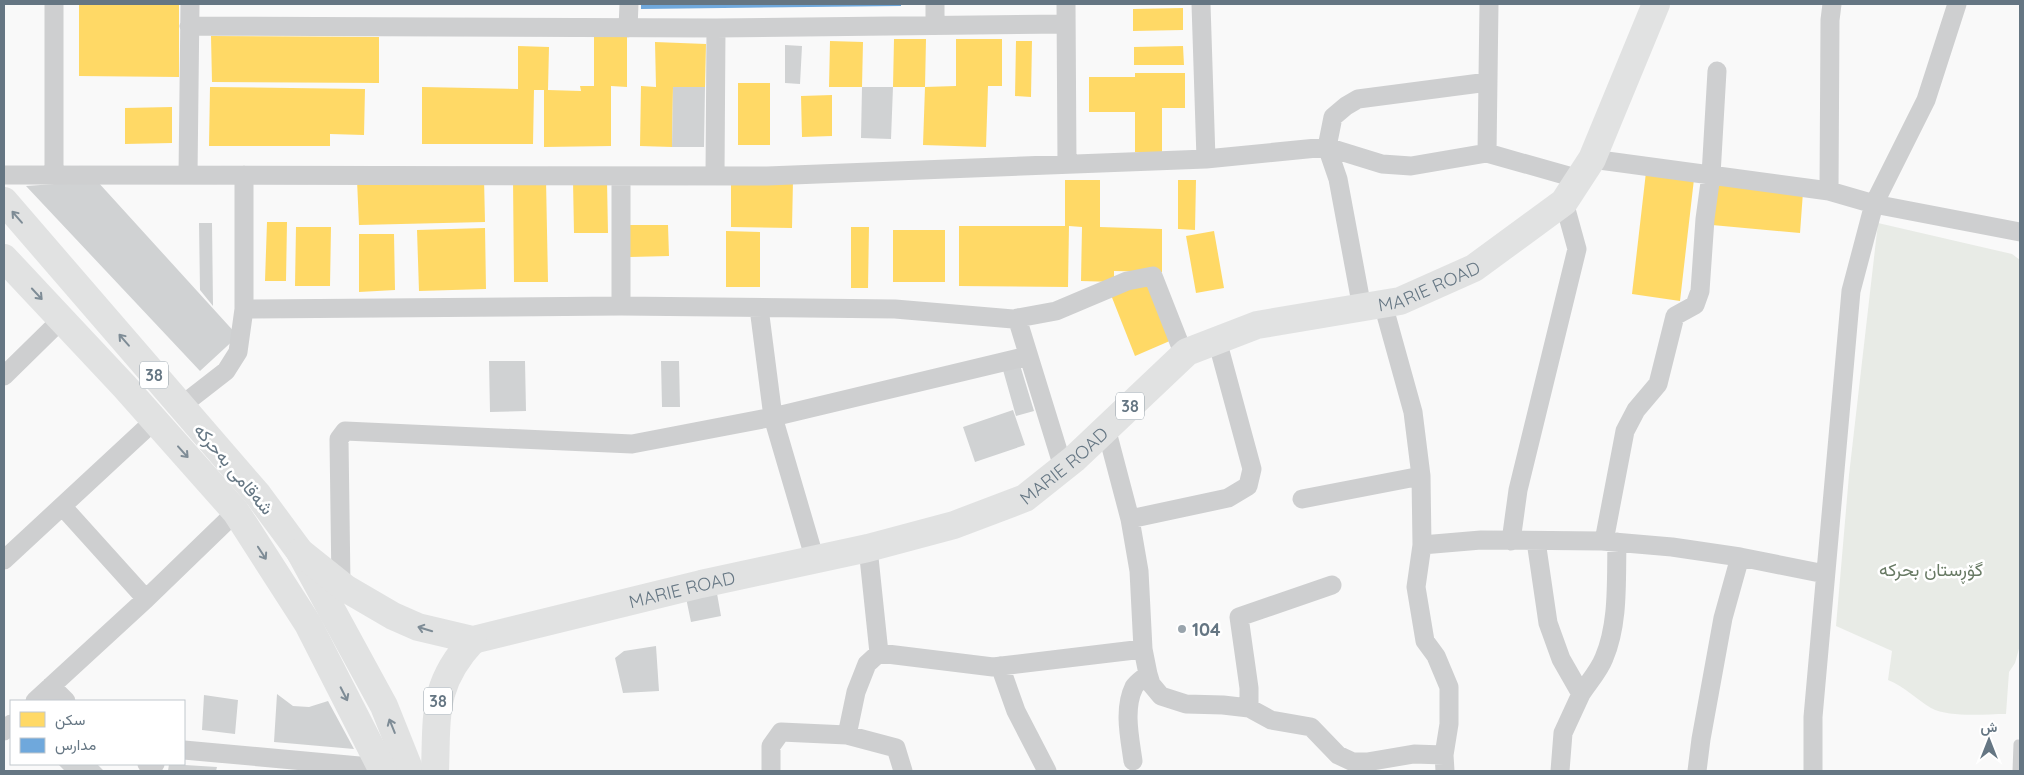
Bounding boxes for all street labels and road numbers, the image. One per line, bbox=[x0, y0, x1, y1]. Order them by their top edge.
street label: MARIE ROAD bbox=[1376, 255, 1484, 316]
road number: 38 bbox=[140, 362, 168, 388]
road number: 38 bbox=[1116, 392, 1144, 420]
street label: شەقامی بەحرکە bbox=[189, 419, 279, 519]
street label: MARIE ROAD bbox=[1015, 422, 1112, 509]
street label: MARIE ROAD bbox=[626, 565, 737, 613]
road number: 38 bbox=[424, 688, 452, 714]

